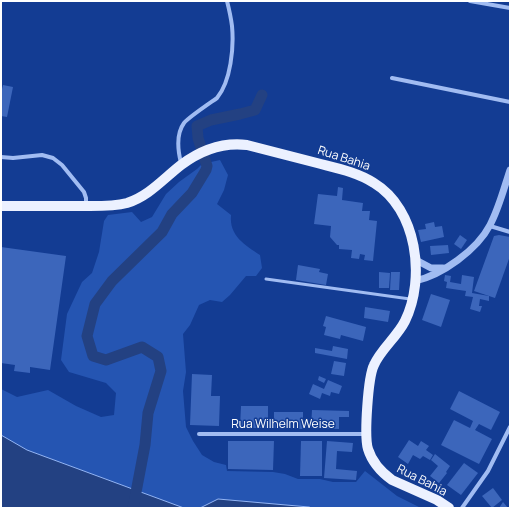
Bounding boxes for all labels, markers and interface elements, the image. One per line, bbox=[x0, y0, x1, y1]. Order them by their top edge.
street label: Rua Bahia bbox=[316, 141, 373, 174]
street label: Rua Wilhelm Weise bbox=[231, 415, 335, 432]
street label: Rua Bahia bbox=[394, 460, 450, 499]

